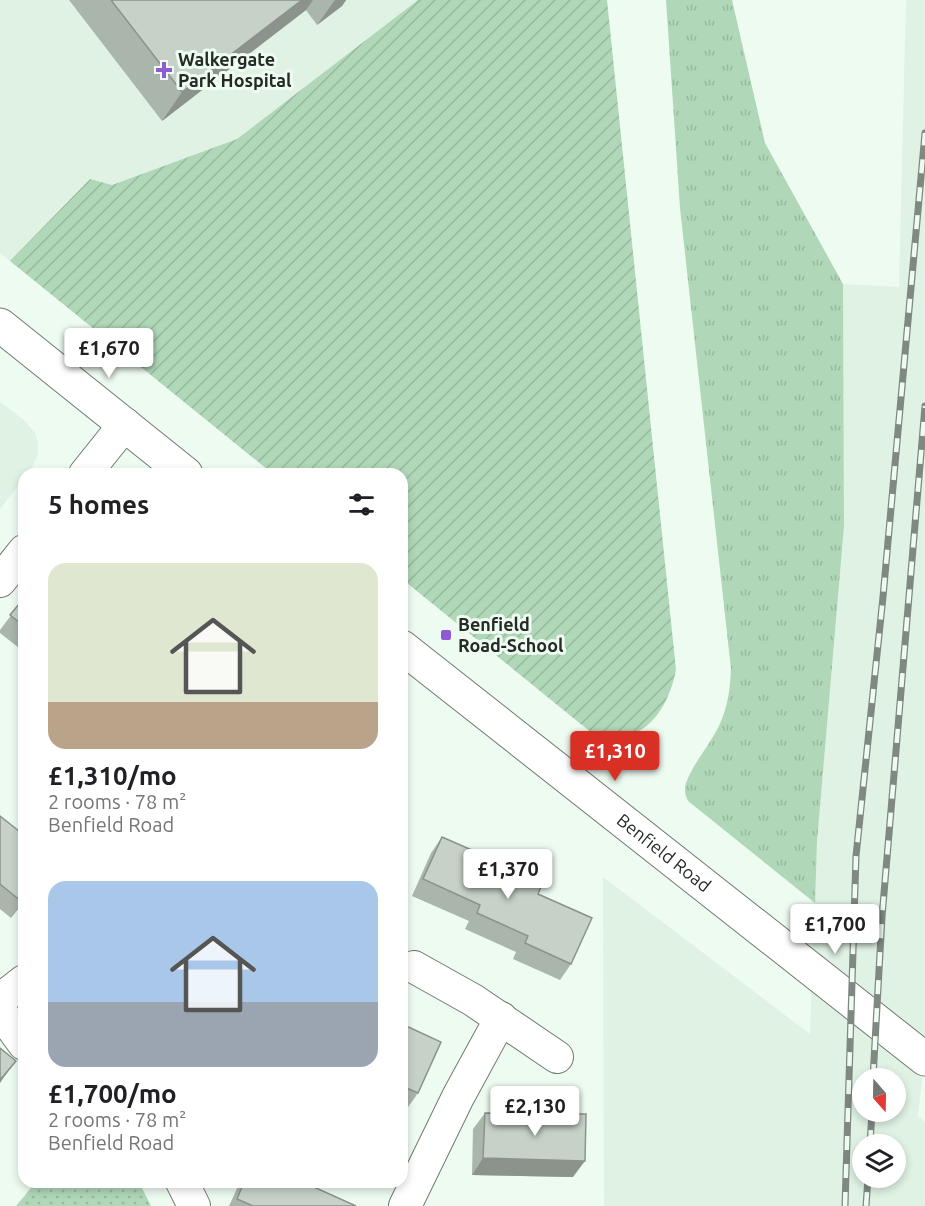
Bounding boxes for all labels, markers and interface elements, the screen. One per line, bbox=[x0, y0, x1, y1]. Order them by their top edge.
place label: Walkergate Park Hospital bbox=[178, 49, 292, 90]
marker: Walkergate Park Hospital bbox=[155, 61, 173, 79]
pin: £1,670 bbox=[60, 328, 158, 379]
text: £1,670 bbox=[78, 336, 140, 359]
icon: filters bbox=[345, 488, 378, 521]
text: 5 homes bbox=[48, 490, 149, 519]
icon: home bbox=[159, 602, 267, 710]
place label: Benfield Road-School bbox=[458, 614, 564, 655]
marker: Benfield Road-School bbox=[439, 628, 453, 642]
pin: £1,310 bbox=[566, 731, 664, 782]
text: £1,310 bbox=[584, 739, 646, 762]
text: £1,310/mo bbox=[48, 761, 177, 790]
text: 2 rooms · 78 m² bbox=[48, 790, 186, 813]
street label: Benfield Road bbox=[613, 809, 715, 895]
text: Benfield Road bbox=[48, 813, 174, 836]
pin: £1,370 bbox=[459, 849, 557, 900]
text: £1,370 bbox=[477, 857, 539, 880]
pin: £1,700 bbox=[786, 904, 884, 955]
text: £1,700 bbox=[804, 912, 866, 935]
icon: home bbox=[159, 920, 267, 1028]
north arrow bbox=[852, 1068, 906, 1122]
map controls bbox=[852, 1068, 906, 1188]
text: £1,700/mo bbox=[48, 1079, 177, 1108]
pin: £2,130 bbox=[486, 1086, 584, 1137]
text: £2,130 bbox=[504, 1094, 566, 1117]
text: 2 rooms · 78 m² bbox=[48, 1108, 186, 1131]
text: Benfield Road bbox=[48, 1131, 174, 1154]
button: layers bbox=[852, 1134, 906, 1188]

